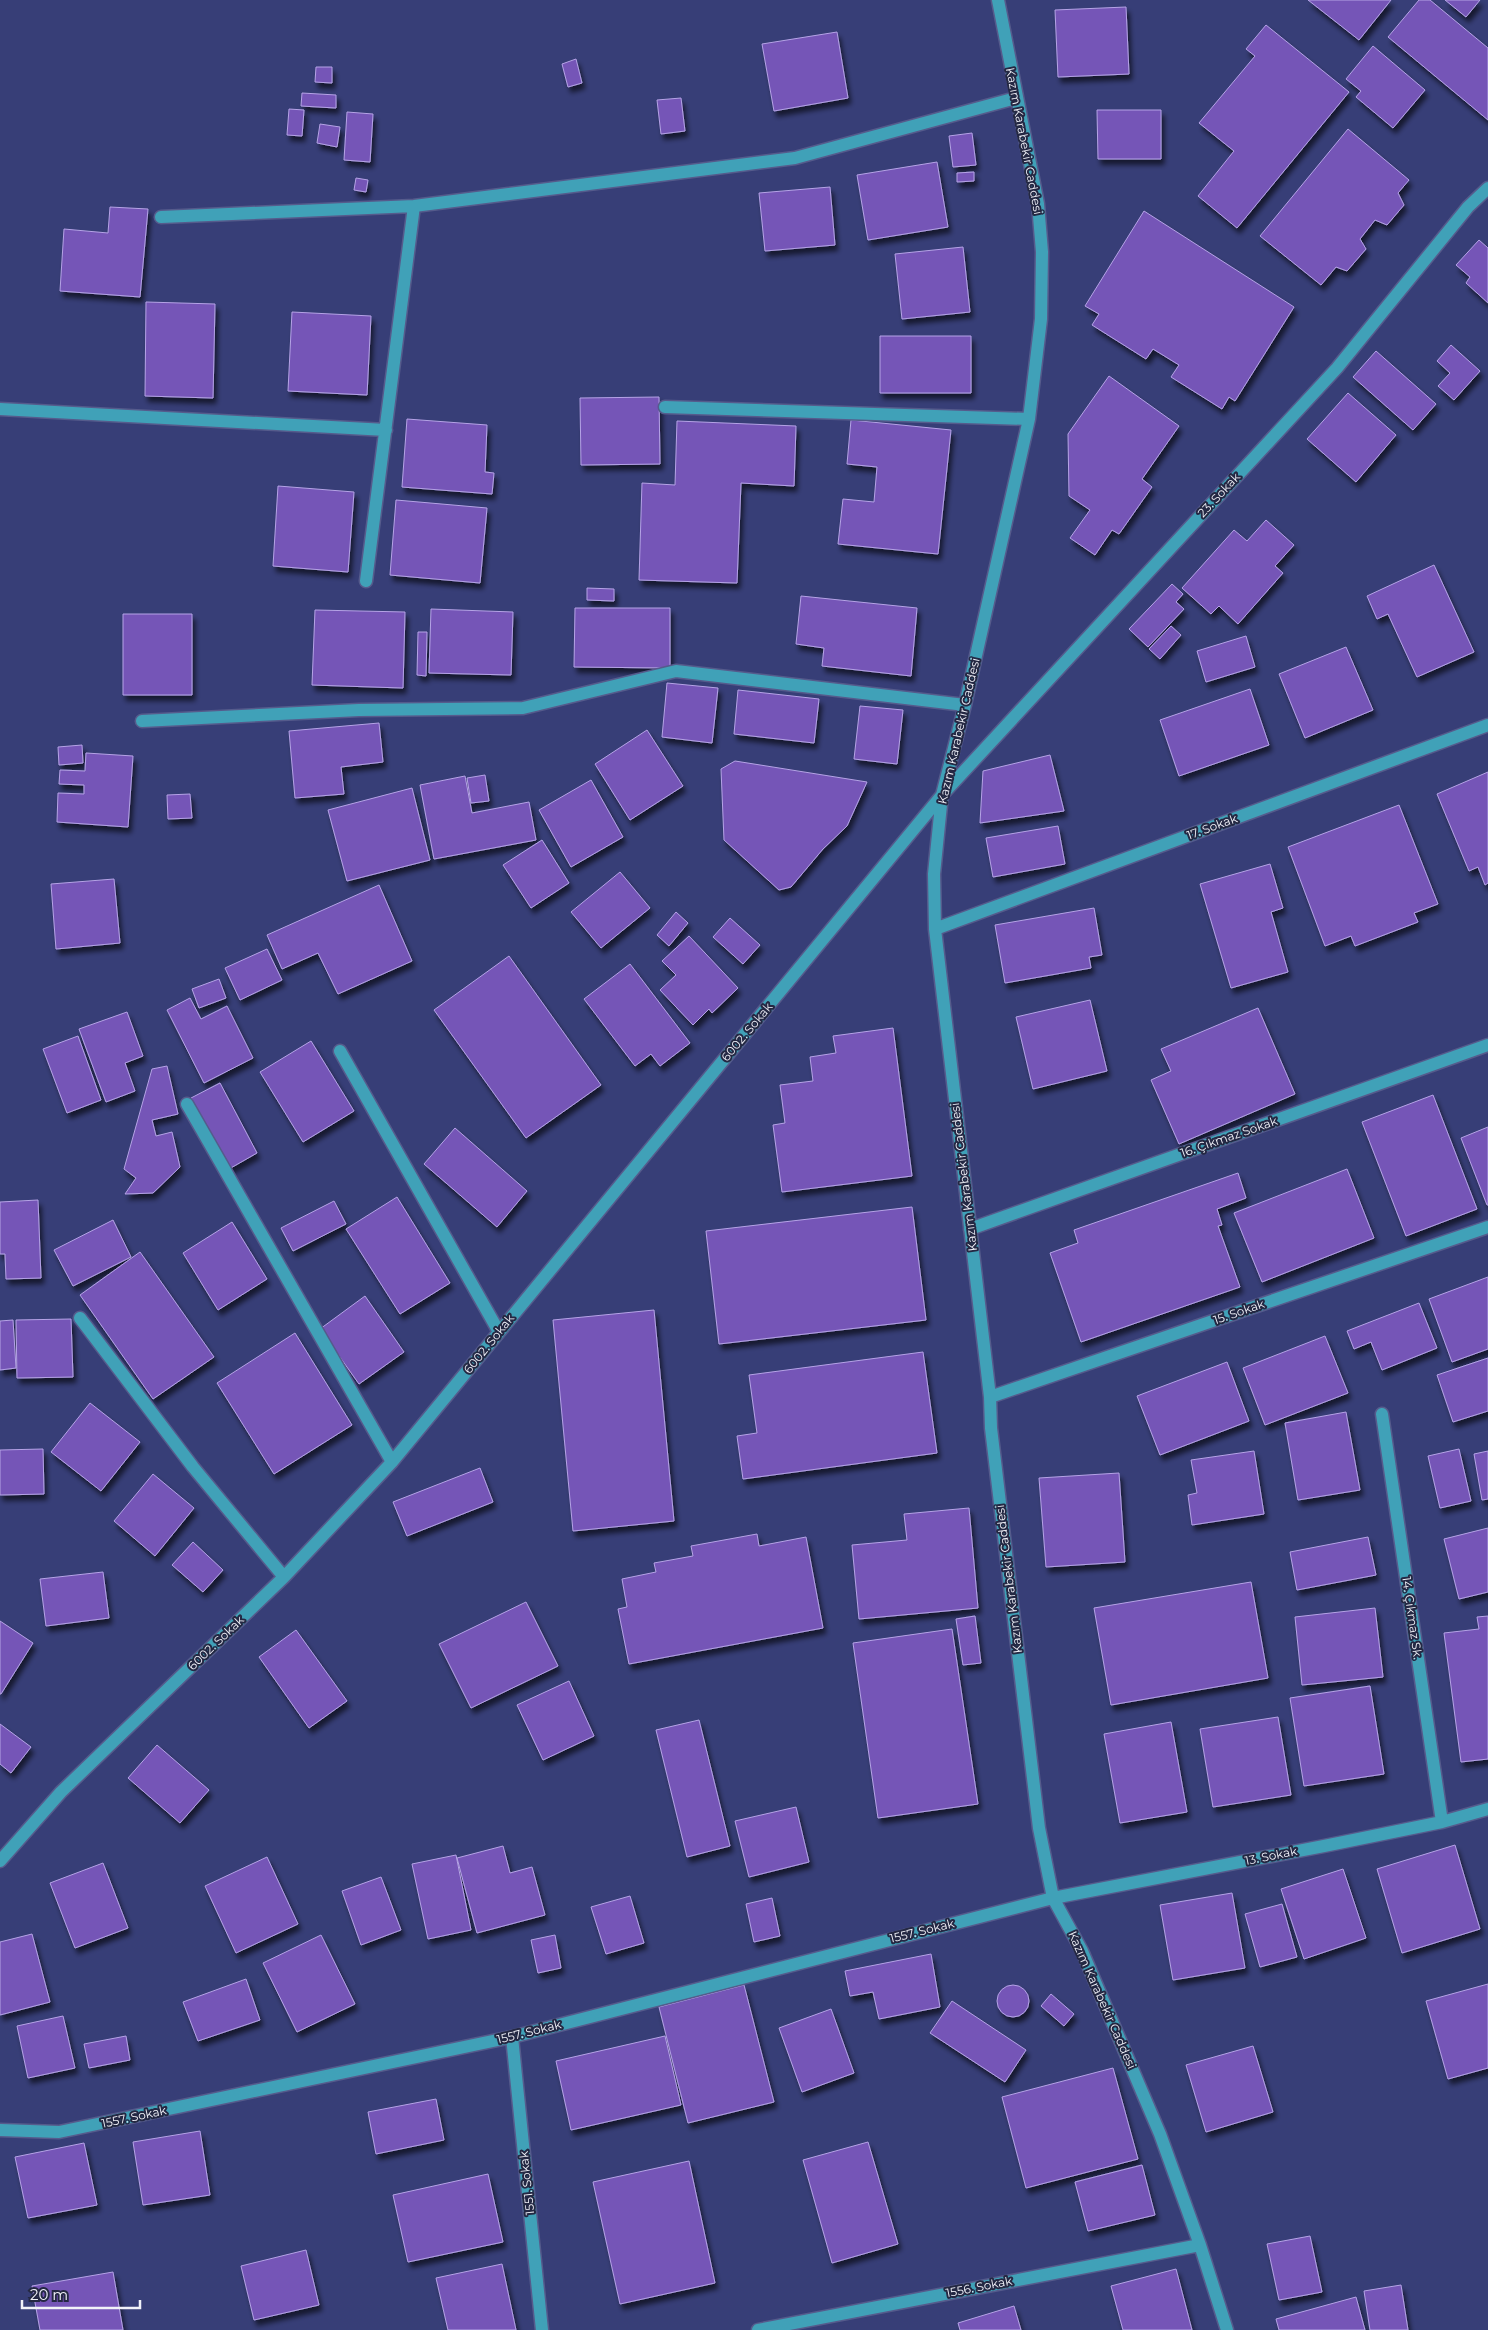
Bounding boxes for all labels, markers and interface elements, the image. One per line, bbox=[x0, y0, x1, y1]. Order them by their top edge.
street label: Kazım Karabekir Caddesi bbox=[1003, 66, 1046, 216]
street label: 23. Sokak bbox=[1194, 469, 1244, 520]
street label: Kazım Karabekir Caddesi bbox=[934, 656, 983, 805]
street label: 17. Sokak bbox=[1185, 810, 1240, 843]
street label: 6002. Sokak bbox=[718, 999, 776, 1064]
street label: Kazım Karabekir Caddesi bbox=[947, 1102, 980, 1252]
street label: 16. Çıkmaz Sokak bbox=[1178, 1113, 1280, 1160]
street label: 15. Sokak bbox=[1211, 1296, 1267, 1327]
street label: 6002. Sokak bbox=[460, 1310, 518, 1376]
street label: Kazım Karabekir Caddesi bbox=[992, 1504, 1025, 1654]
street label: 14. Çıkmaz Sk. bbox=[1399, 1576, 1426, 1660]
street label: 6002. Sokak bbox=[185, 1612, 247, 1673]
street label: 13. Sokak bbox=[1243, 1843, 1299, 1868]
street label: 1557. Sokak bbox=[888, 1915, 957, 1946]
street label: Kazım Karabekir Caddesi bbox=[1065, 1929, 1140, 2071]
street label: 1557. Sokak bbox=[495, 2016, 564, 2047]
street label: 1557. Sokak bbox=[100, 2102, 169, 2131]
street label: 1551. Sokak bbox=[516, 2150, 537, 2216]
street label: 1556. Sokak bbox=[944, 2273, 1014, 2300]
scale bar bbox=[22, 2278, 140, 2310]
text: 20 m bbox=[30, 2285, 68, 2304]

